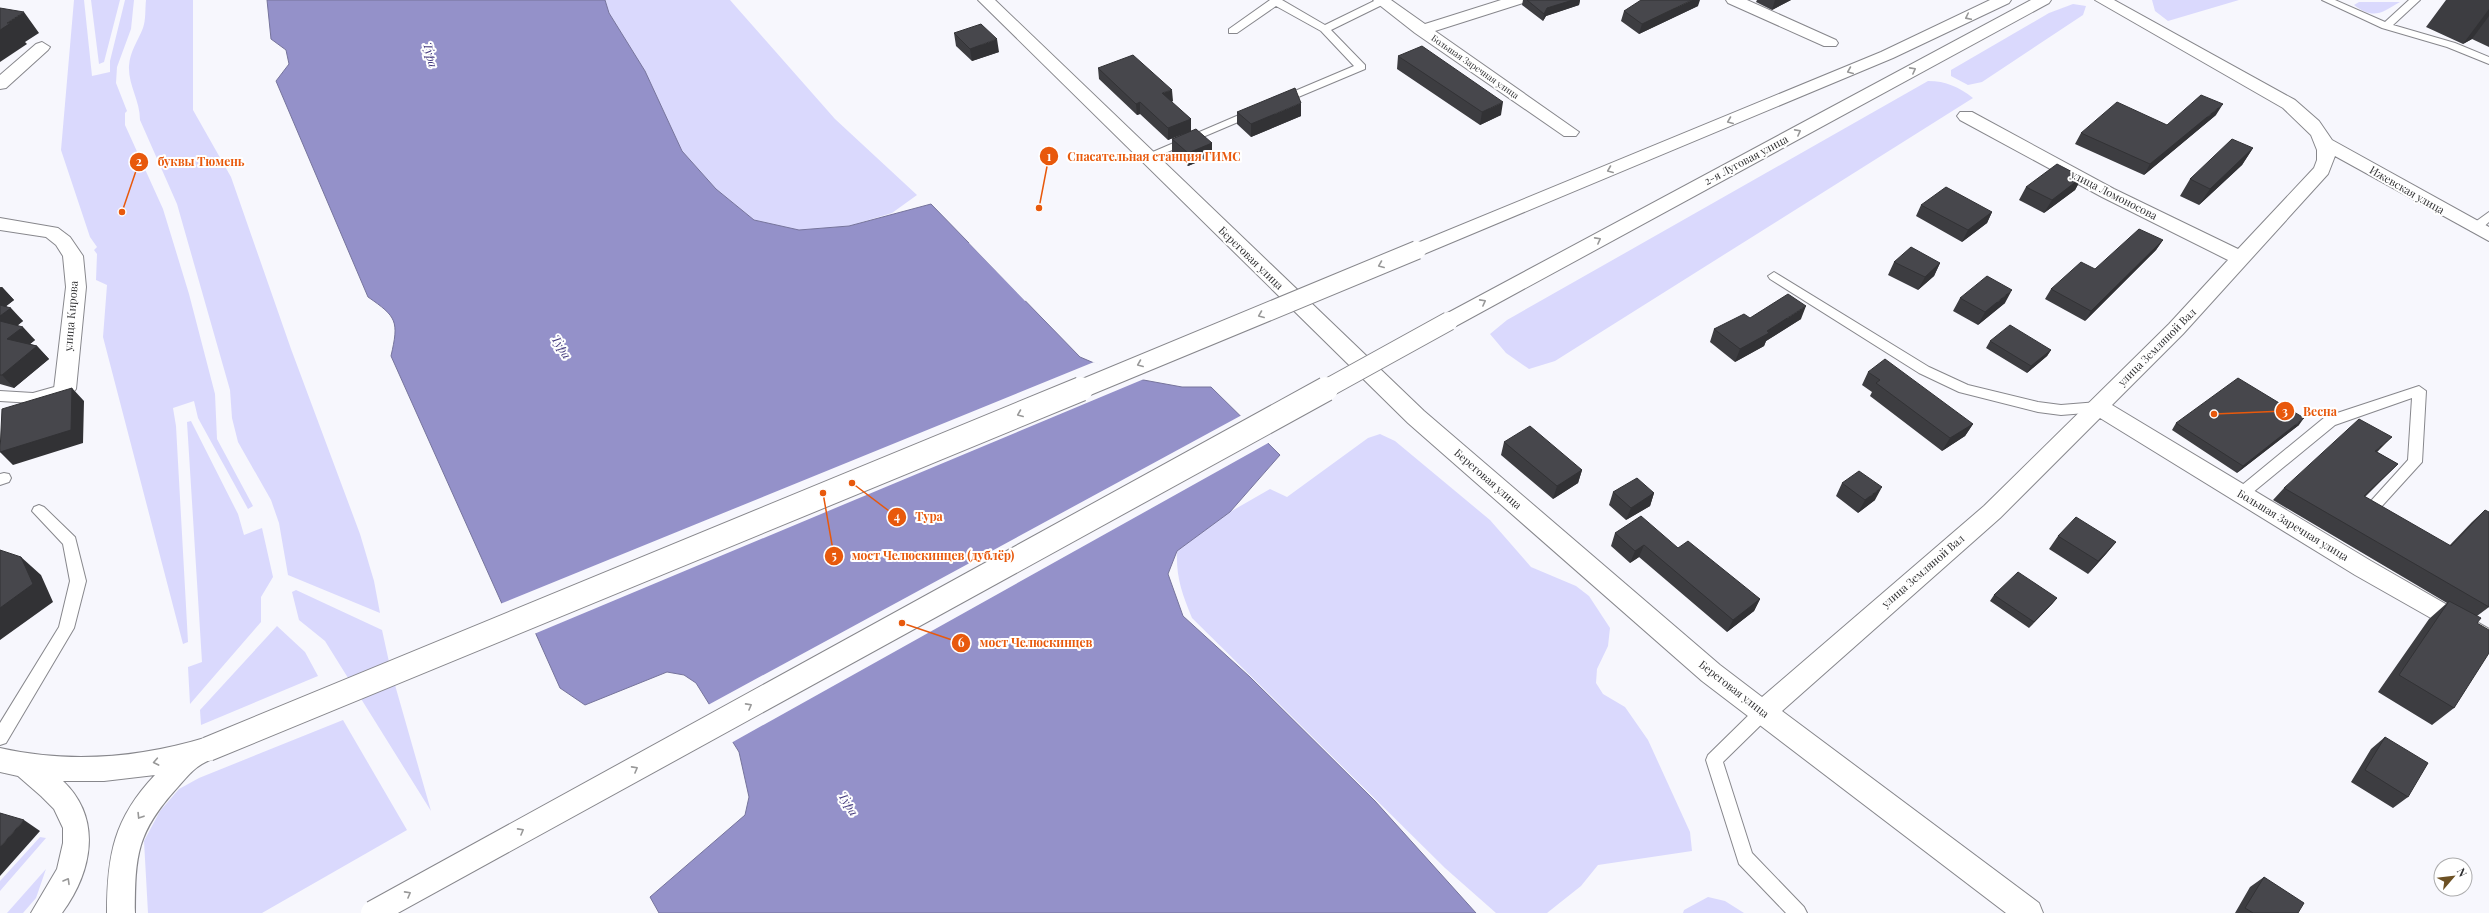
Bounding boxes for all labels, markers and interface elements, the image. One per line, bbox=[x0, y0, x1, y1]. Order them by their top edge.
one-way arrow bbox=[1965, 12, 1973, 20]
street label: Большая Заречная улица bbox=[1429, 31, 1522, 101]
water label: Тура bbox=[420, 40, 442, 69]
one-way arrow bbox=[1846, 66, 1853, 74]
one-way arrow bbox=[1908, 68, 1916, 75]
one-way arrow bbox=[1726, 116, 1733, 124]
one-way arrow bbox=[1794, 129, 1801, 137]
street label: 2-я Луговая улица bbox=[1701, 131, 1791, 188]
callout: Спасательная станция ГИМС bbox=[1039, 144, 1249, 168]
text: 1 bbox=[1047, 148, 1052, 164]
text: Спасательная станция ГИМС bbox=[1067, 148, 1241, 164]
callout: буквы Тюмень bbox=[129, 150, 252, 174]
text: 2 bbox=[136, 153, 142, 169]
text: буквы Тюмень bbox=[157, 153, 245, 169]
street label: Ижевская улица bbox=[2367, 162, 2448, 217]
one-way arrow bbox=[1606, 166, 1613, 174]
street label: улица Ломоносова bbox=[2067, 166, 2161, 223]
street label: Береговая улица bbox=[1216, 223, 1288, 293]
one-way arrow bbox=[1593, 238, 1601, 245]
one-way arrow bbox=[1377, 260, 1385, 268]
street label: улица Кирова bbox=[60, 280, 81, 353]
one-way arrow bbox=[1479, 299, 1486, 307]
street label: улица Земляной Вал bbox=[2114, 304, 2199, 390]
one-way arrow bbox=[1257, 310, 1264, 318]
water label: Тура bbox=[548, 331, 575, 362]
one-way arrow bbox=[1137, 359, 1145, 367]
callout: Весна bbox=[2275, 399, 2345, 423]
text: 3 bbox=[2282, 403, 2288, 419]
text: Весна bbox=[2303, 403, 2338, 419]
one-way arrow bbox=[1017, 409, 1024, 417]
street label: Береговая улица bbox=[1451, 445, 1526, 513]
street label: Большая Заречная улица bbox=[2235, 485, 2352, 564]
callout: Тура bbox=[887, 505, 950, 529]
text: 4 bbox=[894, 508, 900, 524]
text: Тура bbox=[915, 508, 944, 524]
street label: улица Земляной Вал bbox=[1877, 531, 1967, 611]
callout: мост Челюскинцев (дублёр) bbox=[824, 544, 1023, 568]
text: 5 bbox=[831, 547, 837, 563]
text: мост Челюскинцев (дублёр) bbox=[852, 547, 1015, 563]
callout: мост Челюскинцев bbox=[951, 631, 1100, 655]
text: 6 bbox=[958, 634, 965, 650]
text: мост Челюскинцев bbox=[980, 634, 1093, 650]
street label: Береговая улица bbox=[1696, 657, 1773, 721]
one-way arrow bbox=[745, 703, 752, 711]
one-way arrow bbox=[153, 757, 160, 765]
one-way arrow bbox=[631, 766, 638, 773]
water label: Тура bbox=[835, 788, 862, 819]
one-way arrow bbox=[138, 812, 145, 819]
one-way arrow bbox=[517, 829, 525, 836]
north arrow bbox=[2433, 857, 2473, 897]
text: N bbox=[2454, 865, 2471, 879]
one-way arrow bbox=[62, 878, 69, 885]
one-way arrow bbox=[403, 892, 411, 899]

